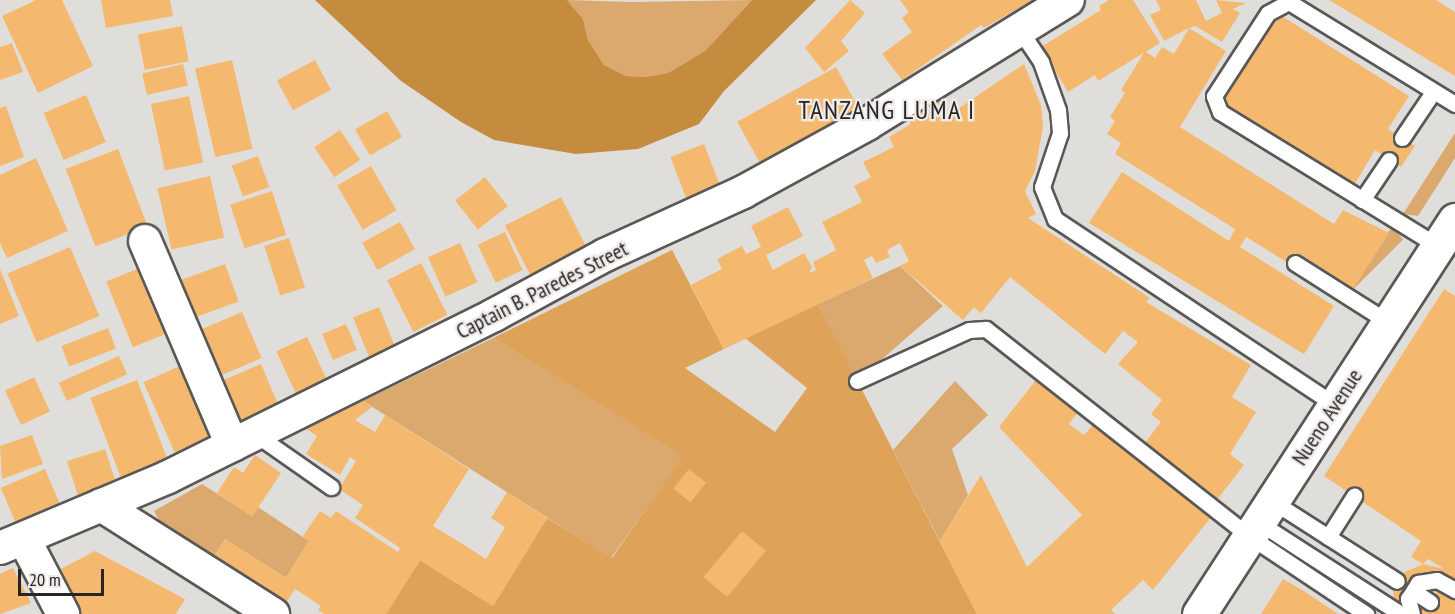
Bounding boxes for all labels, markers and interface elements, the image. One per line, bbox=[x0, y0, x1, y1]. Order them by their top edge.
district label: TANZANG LUMA I bbox=[798, 94, 976, 126]
street label: Captain B. Paredes Street bbox=[451, 235, 633, 345]
street label: Nueno Avenue bbox=[1286, 364, 1368, 470]
scale bar bbox=[21, 557, 106, 595]
text: 20 m bbox=[29, 568, 61, 591]

